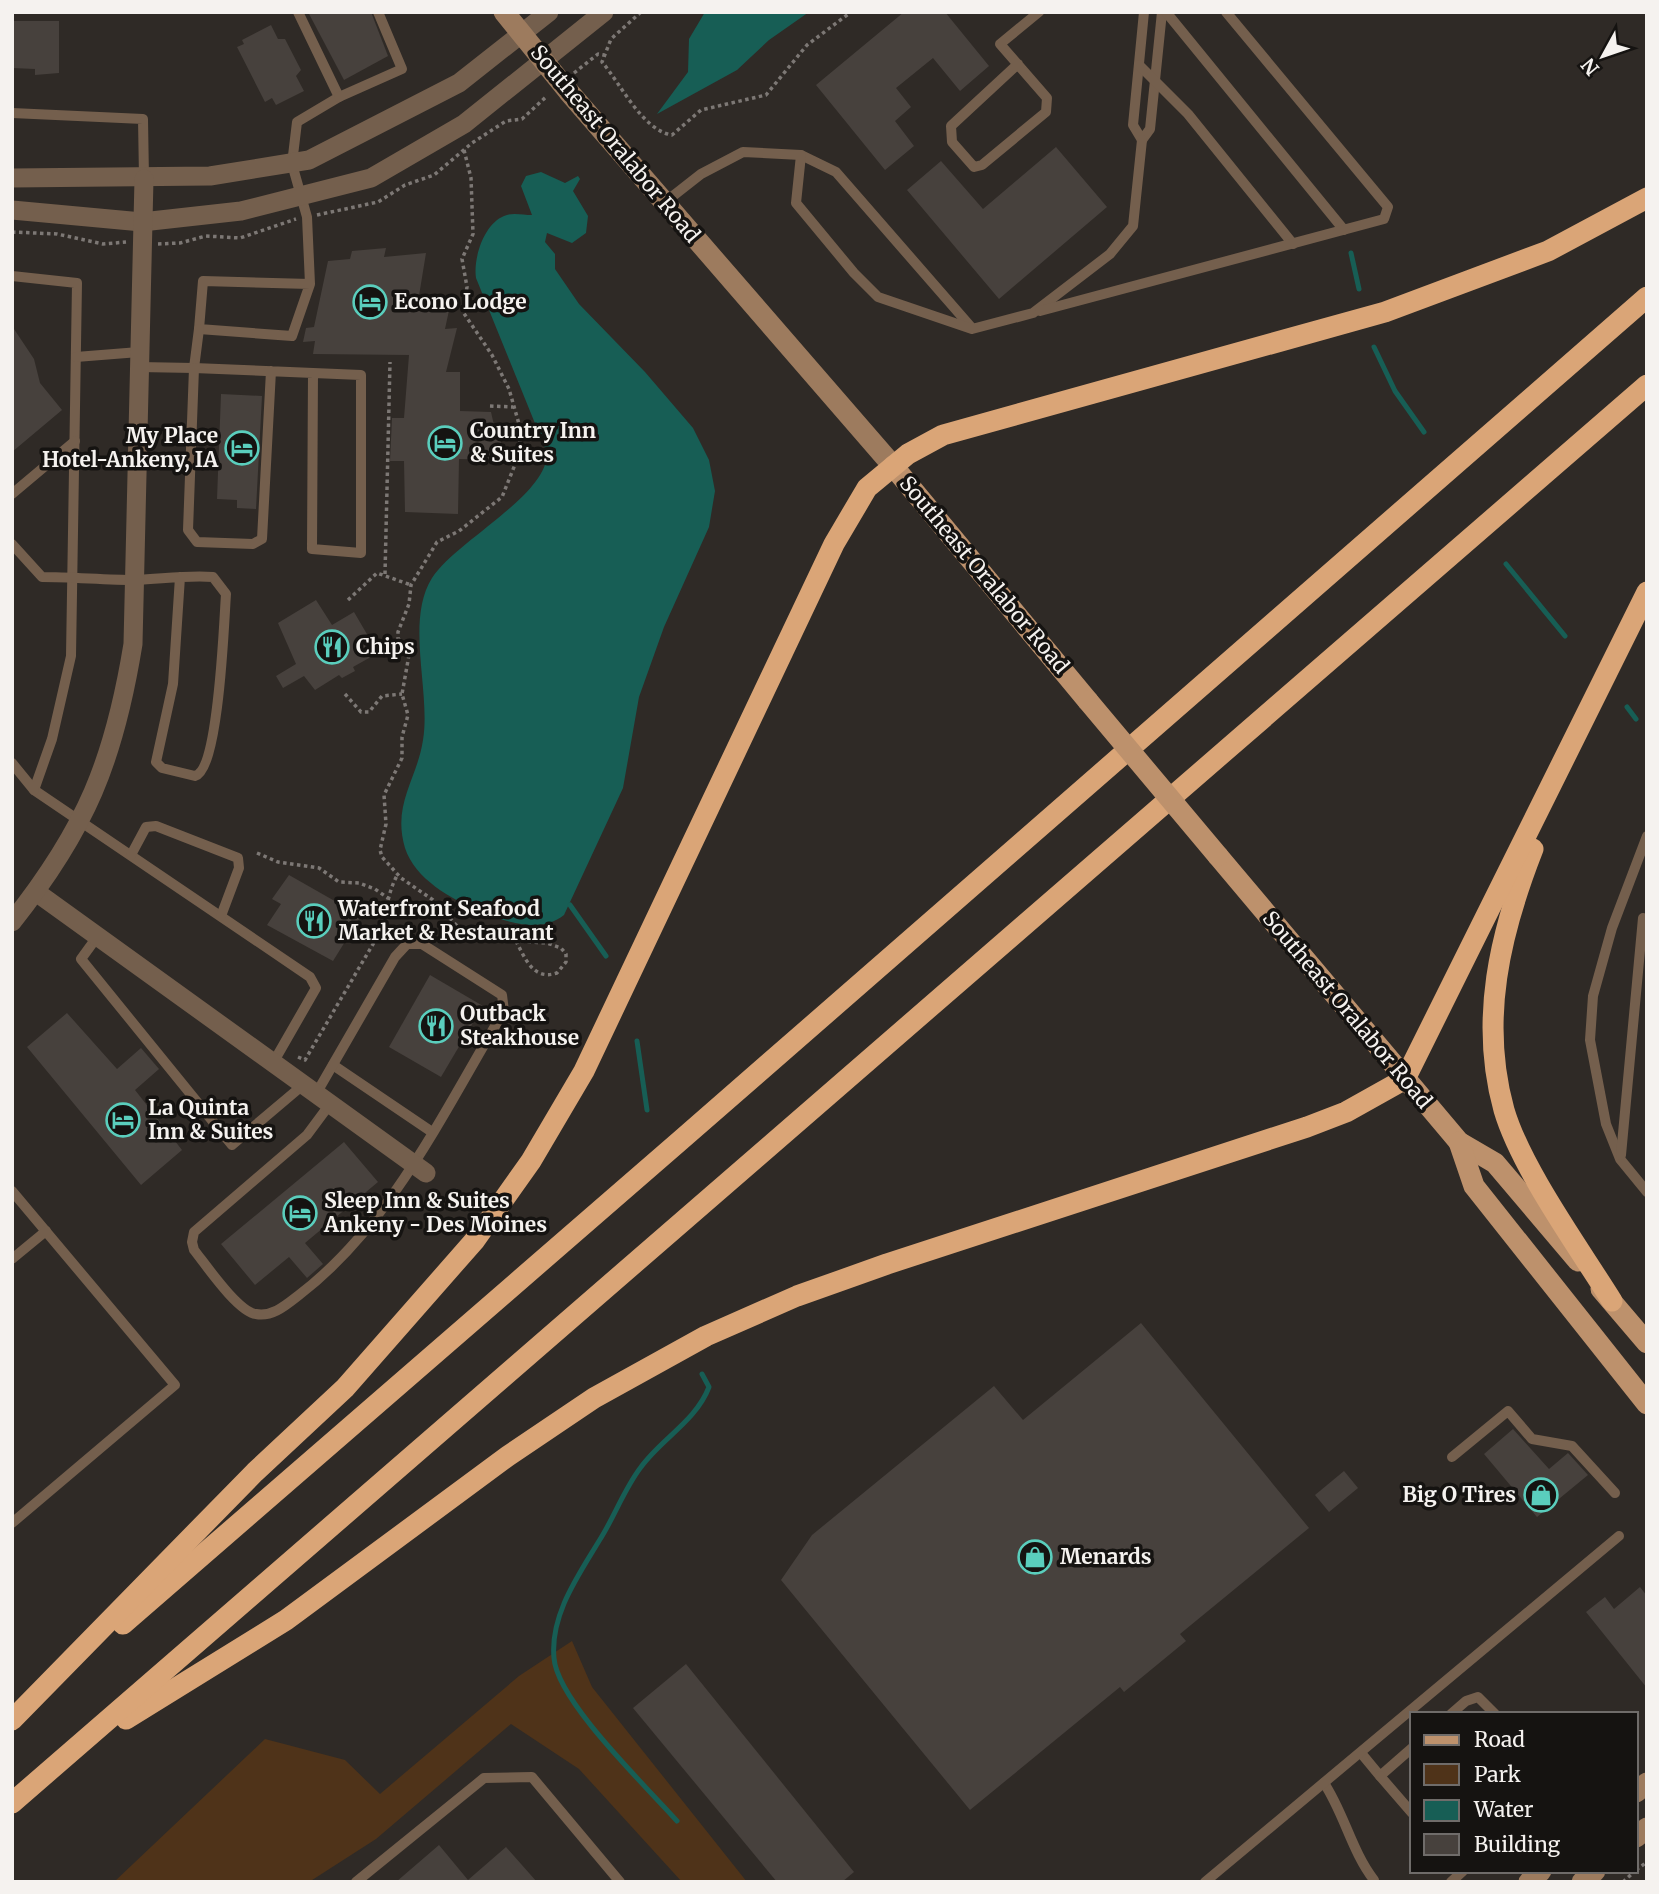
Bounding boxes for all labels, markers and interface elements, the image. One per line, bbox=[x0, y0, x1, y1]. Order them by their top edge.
north arrow bbox=[1568, 21, 1638, 91]
street label: Southeast Oralabor Road bbox=[525, 39, 706, 248]
text: N bbox=[1576, 53, 1604, 80]
hotel icon: Econo Lodge bbox=[351, 283, 389, 321]
place label: Econo Lodge bbox=[394, 288, 527, 315]
place label: Country Inn & Suites bbox=[470, 417, 596, 468]
place label: My Place Hotel-Ankeny, IA bbox=[42, 422, 219, 473]
hotel icon: Country Inn & Suites bbox=[426, 424, 464, 462]
hotel icon: My Place Hotel-Ankeny, IA bbox=[223, 429, 261, 467]
street label: Southeast Oralabor Road bbox=[894, 470, 1075, 679]
restaurant icon: Chips bbox=[313, 628, 351, 666]
place label: Chips bbox=[356, 633, 415, 660]
place label: Waterfront Seafood Market & Restaurant bbox=[337, 895, 554, 946]
restaurant icon: Waterfront Seafood Market & Restaurant bbox=[295, 902, 333, 940]
street label: Southeast Oralabor Road bbox=[1257, 905, 1438, 1114]
place label: Outback Steakhouse bbox=[460, 1000, 579, 1051]
restaurant icon: Outback Steakhouse bbox=[417, 1007, 455, 1045]
place label: La Quinta Inn & Suites bbox=[148, 1094, 274, 1145]
hotel icon: La Quinta Inn & Suites bbox=[104, 1101, 142, 1139]
place label: Sleep Inn & Suites Ankeny - Des Moines bbox=[323, 1187, 547, 1238]
hotel icon: Sleep Inn & Suites Ankeny - Des Moines bbox=[281, 1194, 319, 1232]
shop icon: Big O Tires bbox=[1522, 1476, 1560, 1514]
place label: Big O Tires bbox=[1402, 1481, 1516, 1508]
shop icon: Menards bbox=[1016, 1538, 1054, 1576]
place label: Menards bbox=[1060, 1543, 1152, 1570]
legend bbox=[1410, 1712, 1638, 1873]
text: Road bbox=[1474, 1726, 1525, 1753]
text: Park bbox=[1474, 1761, 1521, 1788]
text: Water bbox=[1473, 1796, 1533, 1823]
text: Building bbox=[1474, 1831, 1561, 1858]

